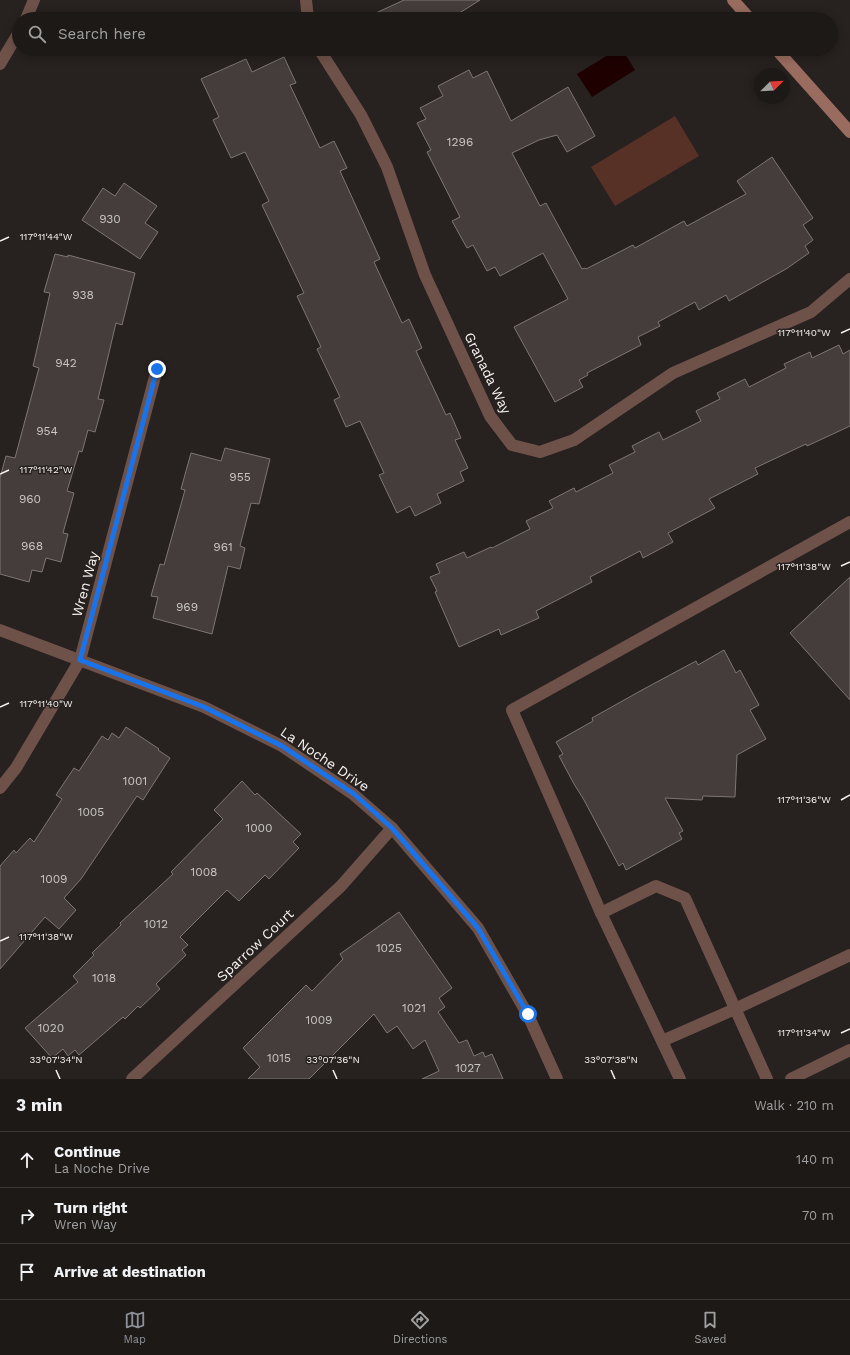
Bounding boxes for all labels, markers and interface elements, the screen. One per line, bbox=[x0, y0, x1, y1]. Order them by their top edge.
search box bbox=[12, 12, 838, 56]
icon: search bbox=[26, 23, 48, 45]
text: Search here bbox=[58, 25, 146, 43]
north arrow bbox=[754, 68, 790, 104]
house number: 1296 bbox=[447, 135, 473, 149]
house number: 930 bbox=[99, 212, 121, 226]
text: 117°11'44"W bbox=[20, 231, 73, 242]
house number: 938 bbox=[72, 288, 94, 302]
text: 117°11'40"W bbox=[777, 327, 831, 338]
street label: Granada Way bbox=[461, 330, 515, 417]
house number: 942 bbox=[55, 356, 77, 370]
route end bbox=[148, 360, 166, 378]
house number: 954 bbox=[36, 424, 58, 438]
text: 117°11'42"W bbox=[20, 464, 73, 475]
house number: 955 bbox=[229, 470, 251, 484]
house number: 960 bbox=[19, 492, 41, 506]
house number: 968 bbox=[21, 539, 43, 553]
house number: 961 bbox=[213, 540, 233, 554]
street label: Wren Way bbox=[69, 549, 102, 619]
text: 117°11'38"W bbox=[777, 561, 831, 572]
house number: 969 bbox=[176, 600, 198, 614]
text: 117°11'40"W bbox=[19, 698, 73, 709]
street label: La Noche Drive bbox=[278, 723, 372, 795]
house number: 1001 bbox=[123, 774, 147, 788]
text: 117°11'36"W bbox=[777, 794, 831, 805]
house number: 1005 bbox=[78, 805, 104, 819]
house number: 1000 bbox=[245, 821, 273, 835]
house number: 1008 bbox=[190, 865, 218, 879]
house number: 1009 bbox=[40, 872, 68, 886]
street label: Sparrow Court bbox=[213, 905, 297, 985]
house number: 1012 bbox=[144, 917, 168, 931]
text: 117°11'38"W bbox=[19, 931, 73, 942]
house number: 1025 bbox=[376, 941, 402, 955]
house number: 1018 bbox=[92, 971, 116, 985]
house number: 1021 bbox=[402, 1001, 426, 1015]
route start bbox=[519, 1005, 537, 1023]
house number: 1009 bbox=[305, 1013, 333, 1027]
house number: 1020 bbox=[38, 1021, 64, 1035]
text: 117°11'34"W bbox=[777, 1027, 831, 1038]
house number: 1015 bbox=[267, 1051, 291, 1065]
text: 33°07'34"N bbox=[29, 1054, 83, 1065]
text: 33°07'36"N bbox=[306, 1054, 360, 1065]
text: 33°07'38"N bbox=[584, 1054, 638, 1065]
house number: 1027 bbox=[455, 1061, 481, 1075]
text: 3 min bbox=[16, 1095, 62, 1115]
text: Walk · 210 m bbox=[754, 1098, 834, 1113]
text: Continue bbox=[54, 1143, 121, 1161]
icon: ahead bbox=[16, 1149, 38, 1171]
text: 140 m bbox=[796, 1152, 834, 1167]
text: La Noche Drive bbox=[54, 1161, 150, 1176]
text: Turn right bbox=[54, 1199, 127, 1217]
icon: right bbox=[16, 1205, 38, 1227]
text: 70 m bbox=[802, 1208, 834, 1223]
text: Wren Way bbox=[54, 1217, 117, 1232]
icon: arrive bbox=[16, 1261, 38, 1283]
text: Arrive at destination bbox=[54, 1263, 206, 1281]
tab: Map bbox=[124, 1309, 146, 1346]
tab: Directions bbox=[393, 1309, 447, 1346]
tab: Saved bbox=[694, 1309, 726, 1346]

